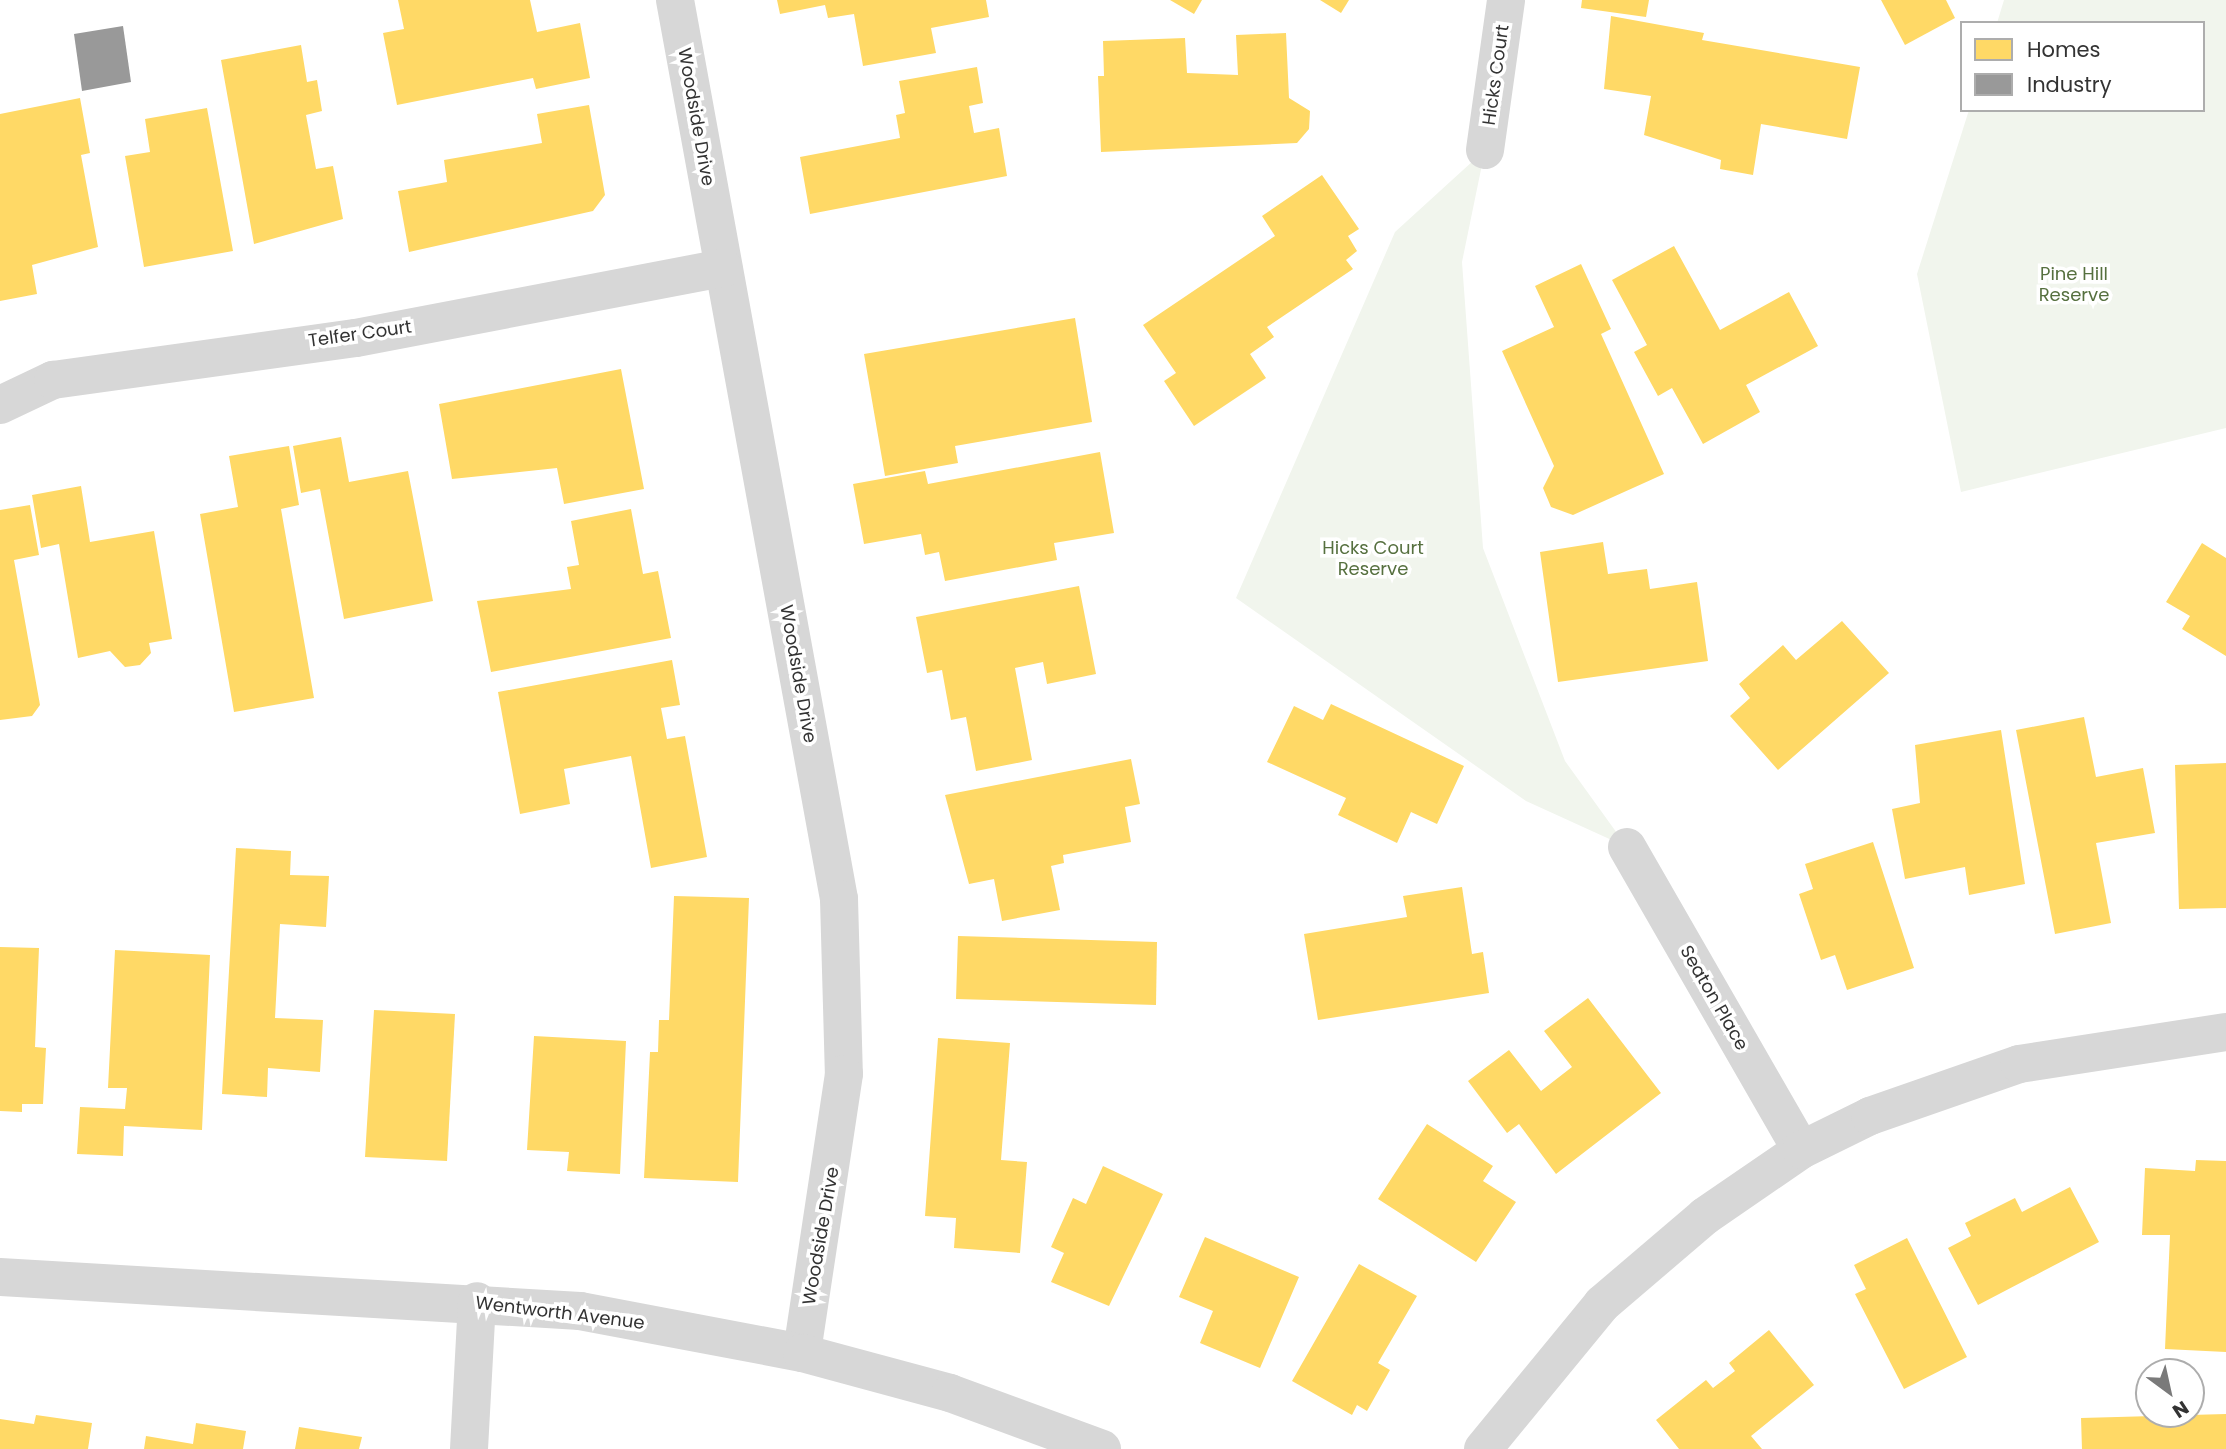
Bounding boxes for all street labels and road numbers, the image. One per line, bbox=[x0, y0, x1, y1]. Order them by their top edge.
street label: Hicks Court bbox=[1478, 23, 1514, 127]
street label: Woodside Drive bbox=[673, 46, 719, 188]
street label: Telfer Court bbox=[307, 316, 413, 352]
street label: Woodside Drive bbox=[775, 603, 821, 745]
street label: Seaton Place bbox=[1675, 942, 1753, 1054]
street label: Woodside Drive bbox=[798, 1165, 844, 1307]
street label: Wentworth Avenue bbox=[474, 1292, 646, 1334]

